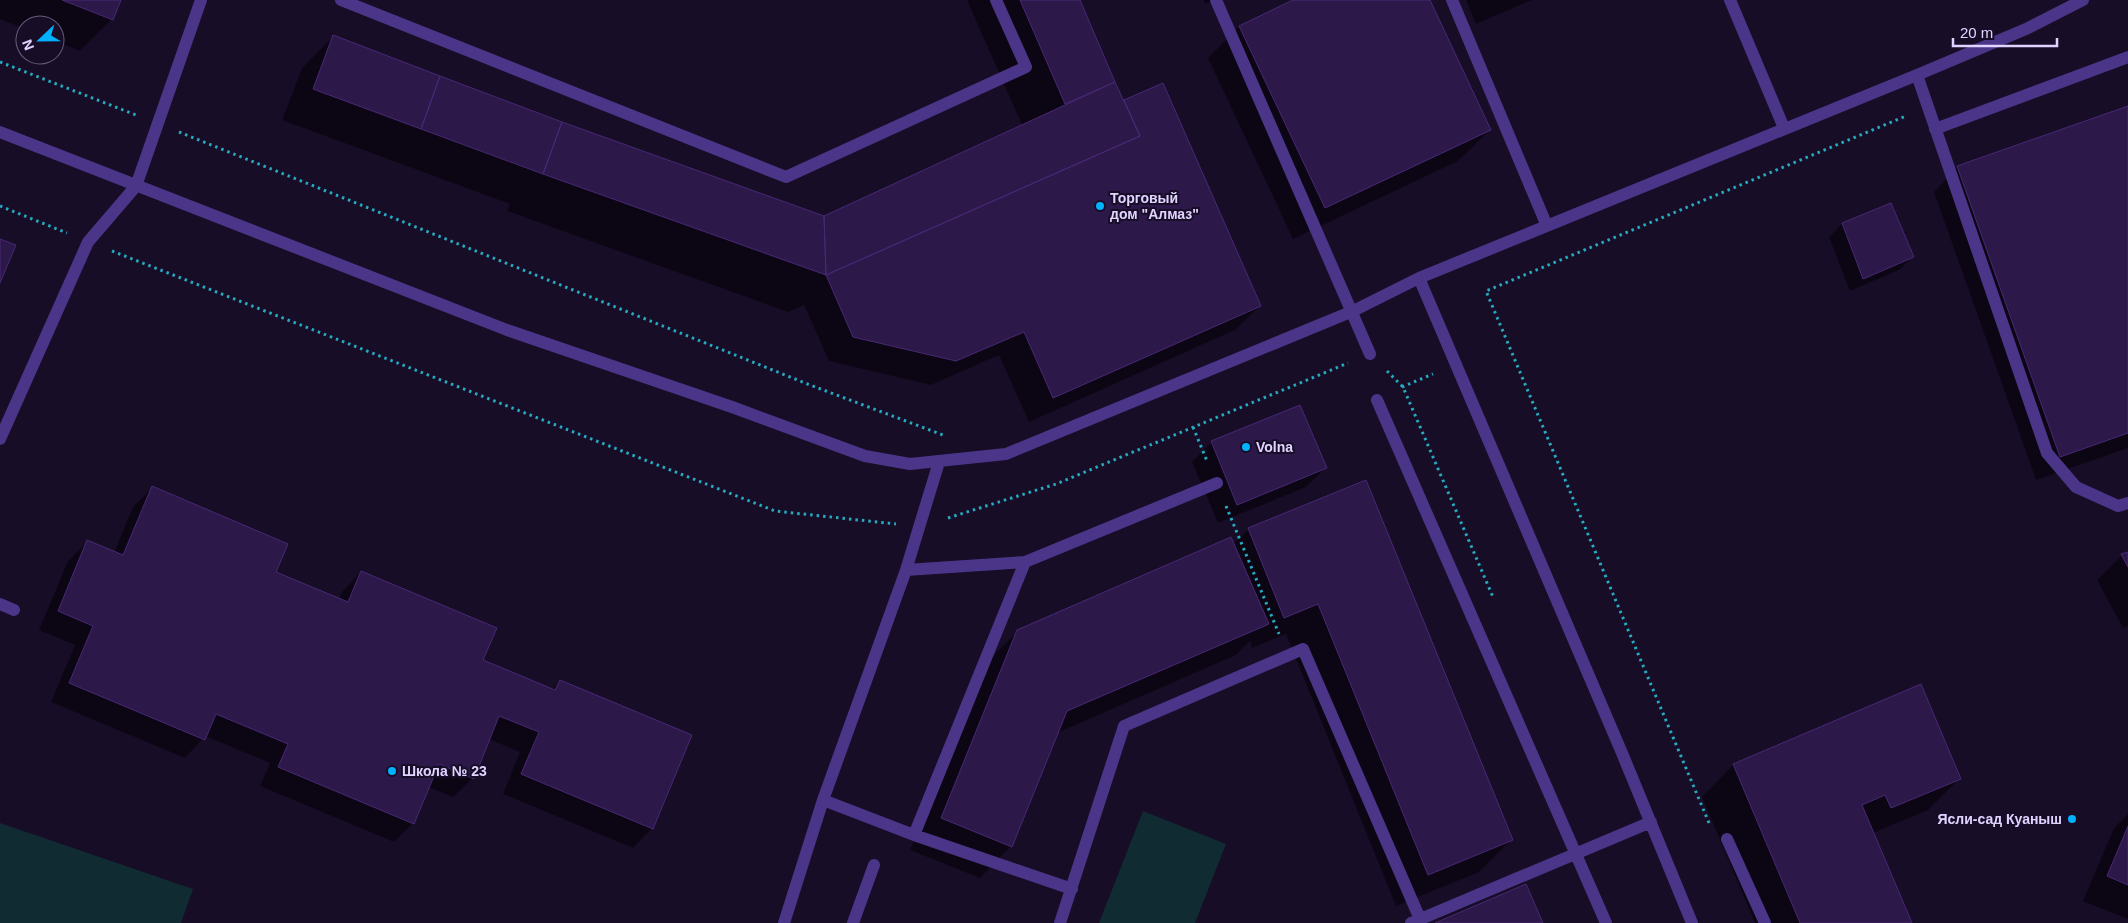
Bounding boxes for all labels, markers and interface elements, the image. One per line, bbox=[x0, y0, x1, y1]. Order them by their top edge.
north arrow bbox=[15, 15, 65, 65]
scale bar bbox=[1953, 15, 2057, 47]
text: 20 m bbox=[1960, 24, 1993, 41]
text: N bbox=[19, 37, 37, 53]
place label: Торговый дом "Алмаз" bbox=[1110, 190, 1199, 222]
marker: Торговый дом "Алмаз" bbox=[1094, 200, 1106, 212]
place label: Volna bbox=[1256, 439, 1293, 455]
marker: Volna bbox=[1240, 441, 1252, 453]
place label: Школа № 23 bbox=[402, 763, 487, 779]
marker: Школа № 23 bbox=[386, 765, 398, 777]
place label: Ясли-сад Куаныш bbox=[1937, 811, 2062, 827]
marker: Ясли-сад Куаныш bbox=[2066, 813, 2078, 825]

